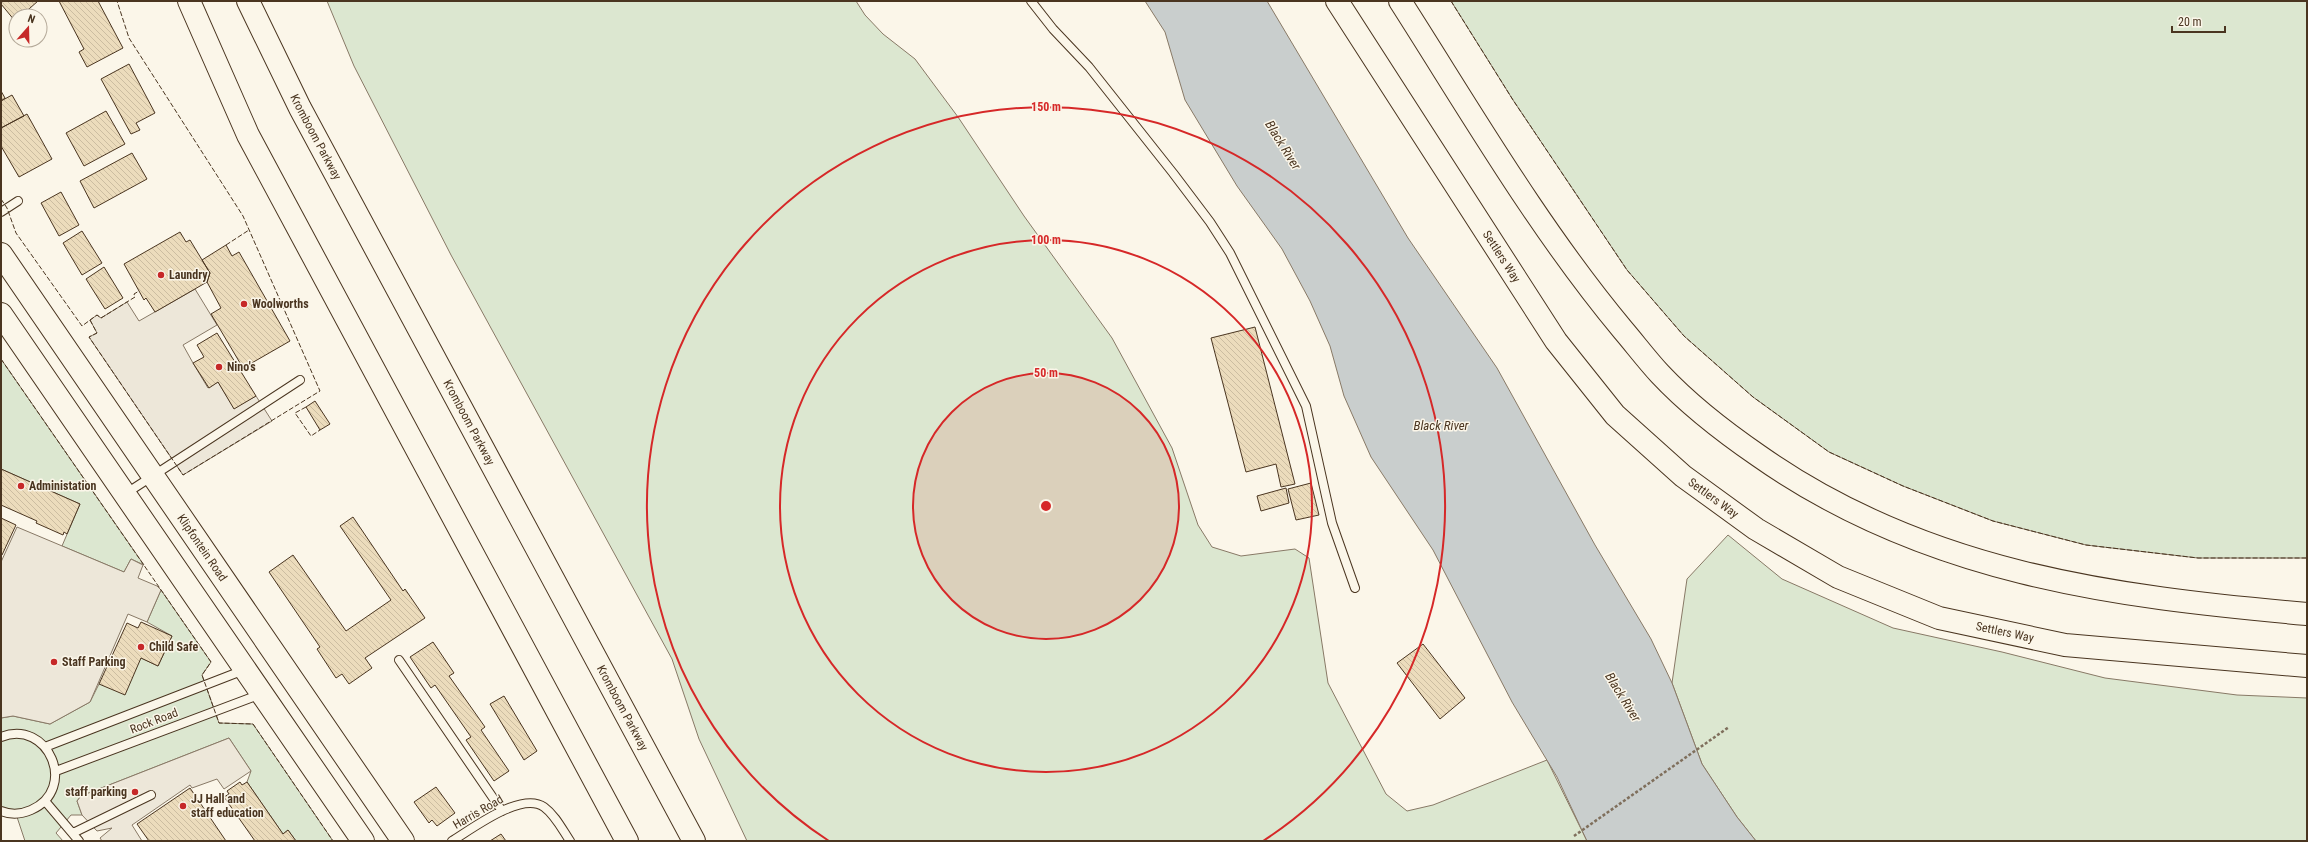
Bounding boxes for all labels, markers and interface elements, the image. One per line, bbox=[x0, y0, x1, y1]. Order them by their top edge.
north arrow bbox=[8, 8, 48, 48]
scale bar bbox=[2172, 8, 2225, 34]
text: N bbox=[26, 12, 37, 26]
text: 20 m bbox=[2178, 15, 2202, 29]
street label: Kromboom Parkway bbox=[287, 92, 344, 182]
text: 150 m bbox=[1031, 100, 1061, 114]
water label: Black River bbox=[1262, 118, 1305, 173]
street label: Settlers Way bbox=[1480, 228, 1523, 285]
text: 100 m bbox=[1031, 233, 1061, 247]
place label: Laundry bbox=[169, 268, 208, 282]
marker: Laundry bbox=[156, 270, 166, 280]
place label: Woolworths bbox=[252, 297, 309, 311]
marker: Woolworths bbox=[239, 299, 249, 309]
place label: Nino's bbox=[227, 360, 256, 374]
marker: Nino's bbox=[214, 362, 224, 372]
text: 50 m bbox=[1034, 366, 1058, 380]
street label: Kromboom Parkway bbox=[440, 377, 498, 468]
water label: Black River bbox=[1414, 418, 1470, 433]
street label: Settlers Way bbox=[1685, 475, 1741, 521]
place label: Administation bbox=[29, 479, 96, 493]
marker: Administation bbox=[16, 481, 26, 491]
centre of rings bbox=[1039, 499, 1053, 513]
street label: Klipfontein Road bbox=[174, 511, 230, 584]
street label: Settlers Way bbox=[1975, 619, 2035, 645]
place label: Child Safe bbox=[149, 640, 198, 654]
marker: Child Safe bbox=[136, 642, 146, 652]
place label: Staff Parking bbox=[62, 655, 126, 669]
marker: Staff Parking bbox=[49, 657, 59, 667]
street label: Kromboom Parkway bbox=[594, 663, 651, 753]
water label: Black River bbox=[1602, 670, 1645, 725]
street label: Rock Road bbox=[128, 705, 180, 737]
place label: staff parking bbox=[65, 785, 127, 799]
marker: staff parking bbox=[130, 787, 140, 797]
place label: JJ Hall and staff education bbox=[191, 792, 264, 820]
street label: Harris Road bbox=[450, 792, 506, 832]
marker: JJ Hall and staff education bbox=[178, 801, 188, 811]

